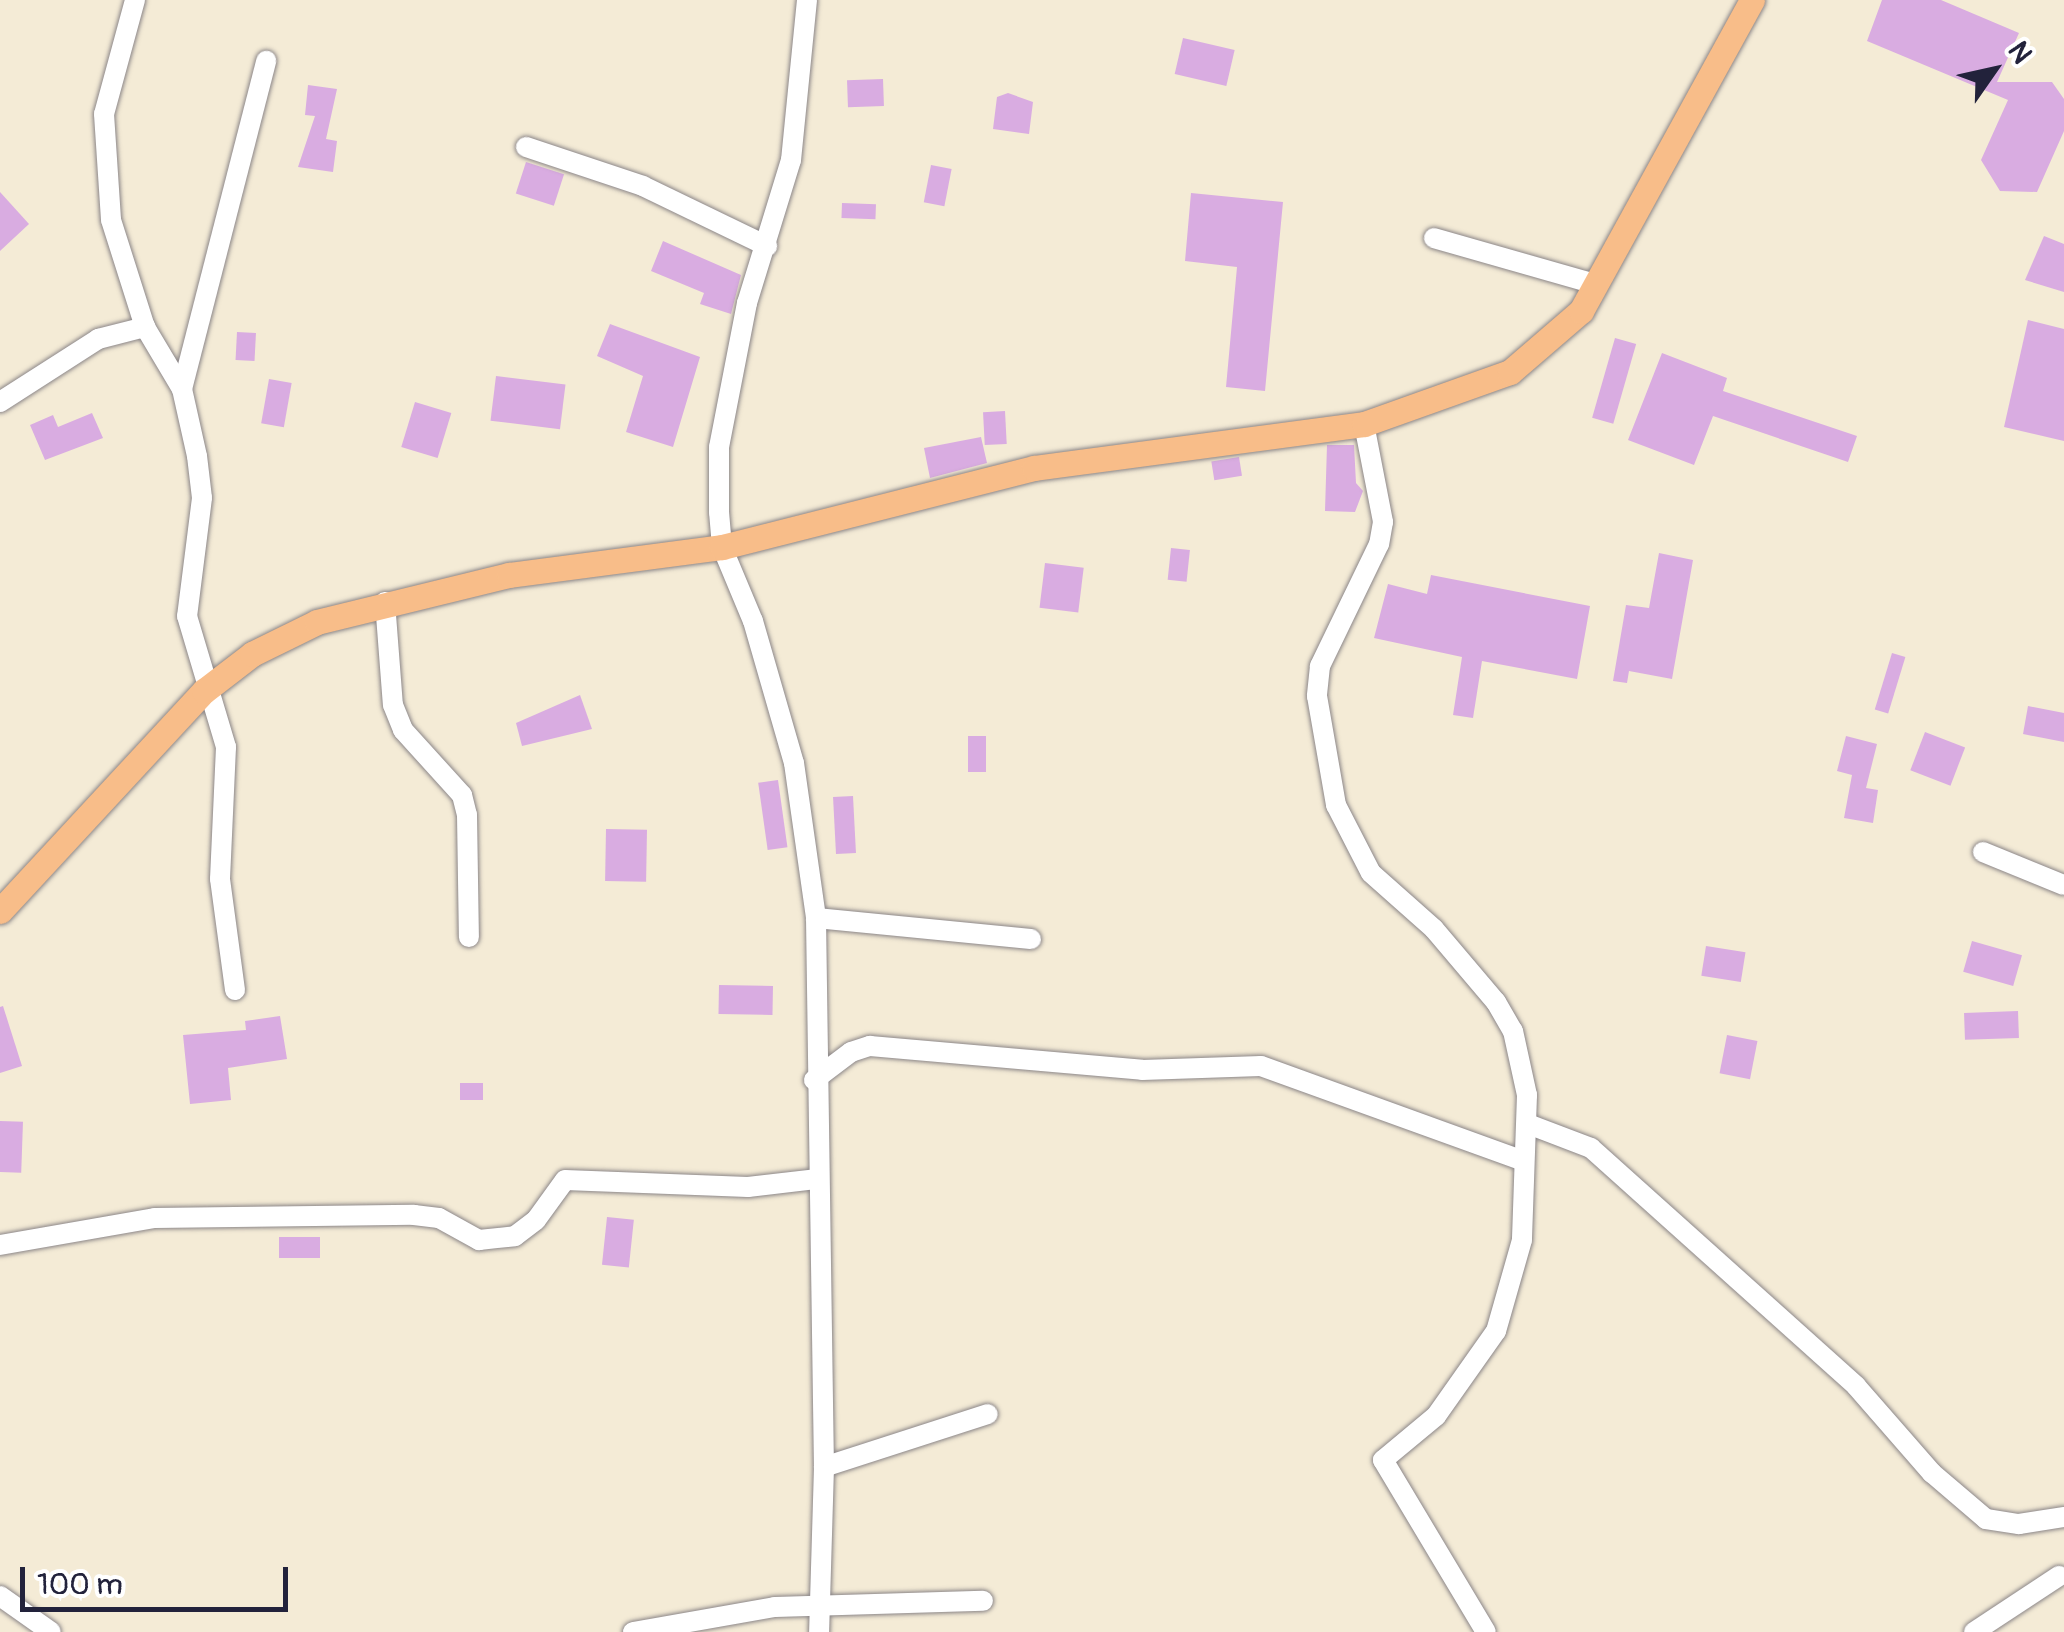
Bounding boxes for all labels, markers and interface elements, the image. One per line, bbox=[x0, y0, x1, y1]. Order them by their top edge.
north arrow bbox=[1944, 20, 2044, 120]
text: N bbox=[1999, 35, 2039, 71]
scale bar bbox=[25, 1547, 292, 1609]
text: 100 m bbox=[37, 1566, 123, 1603]

